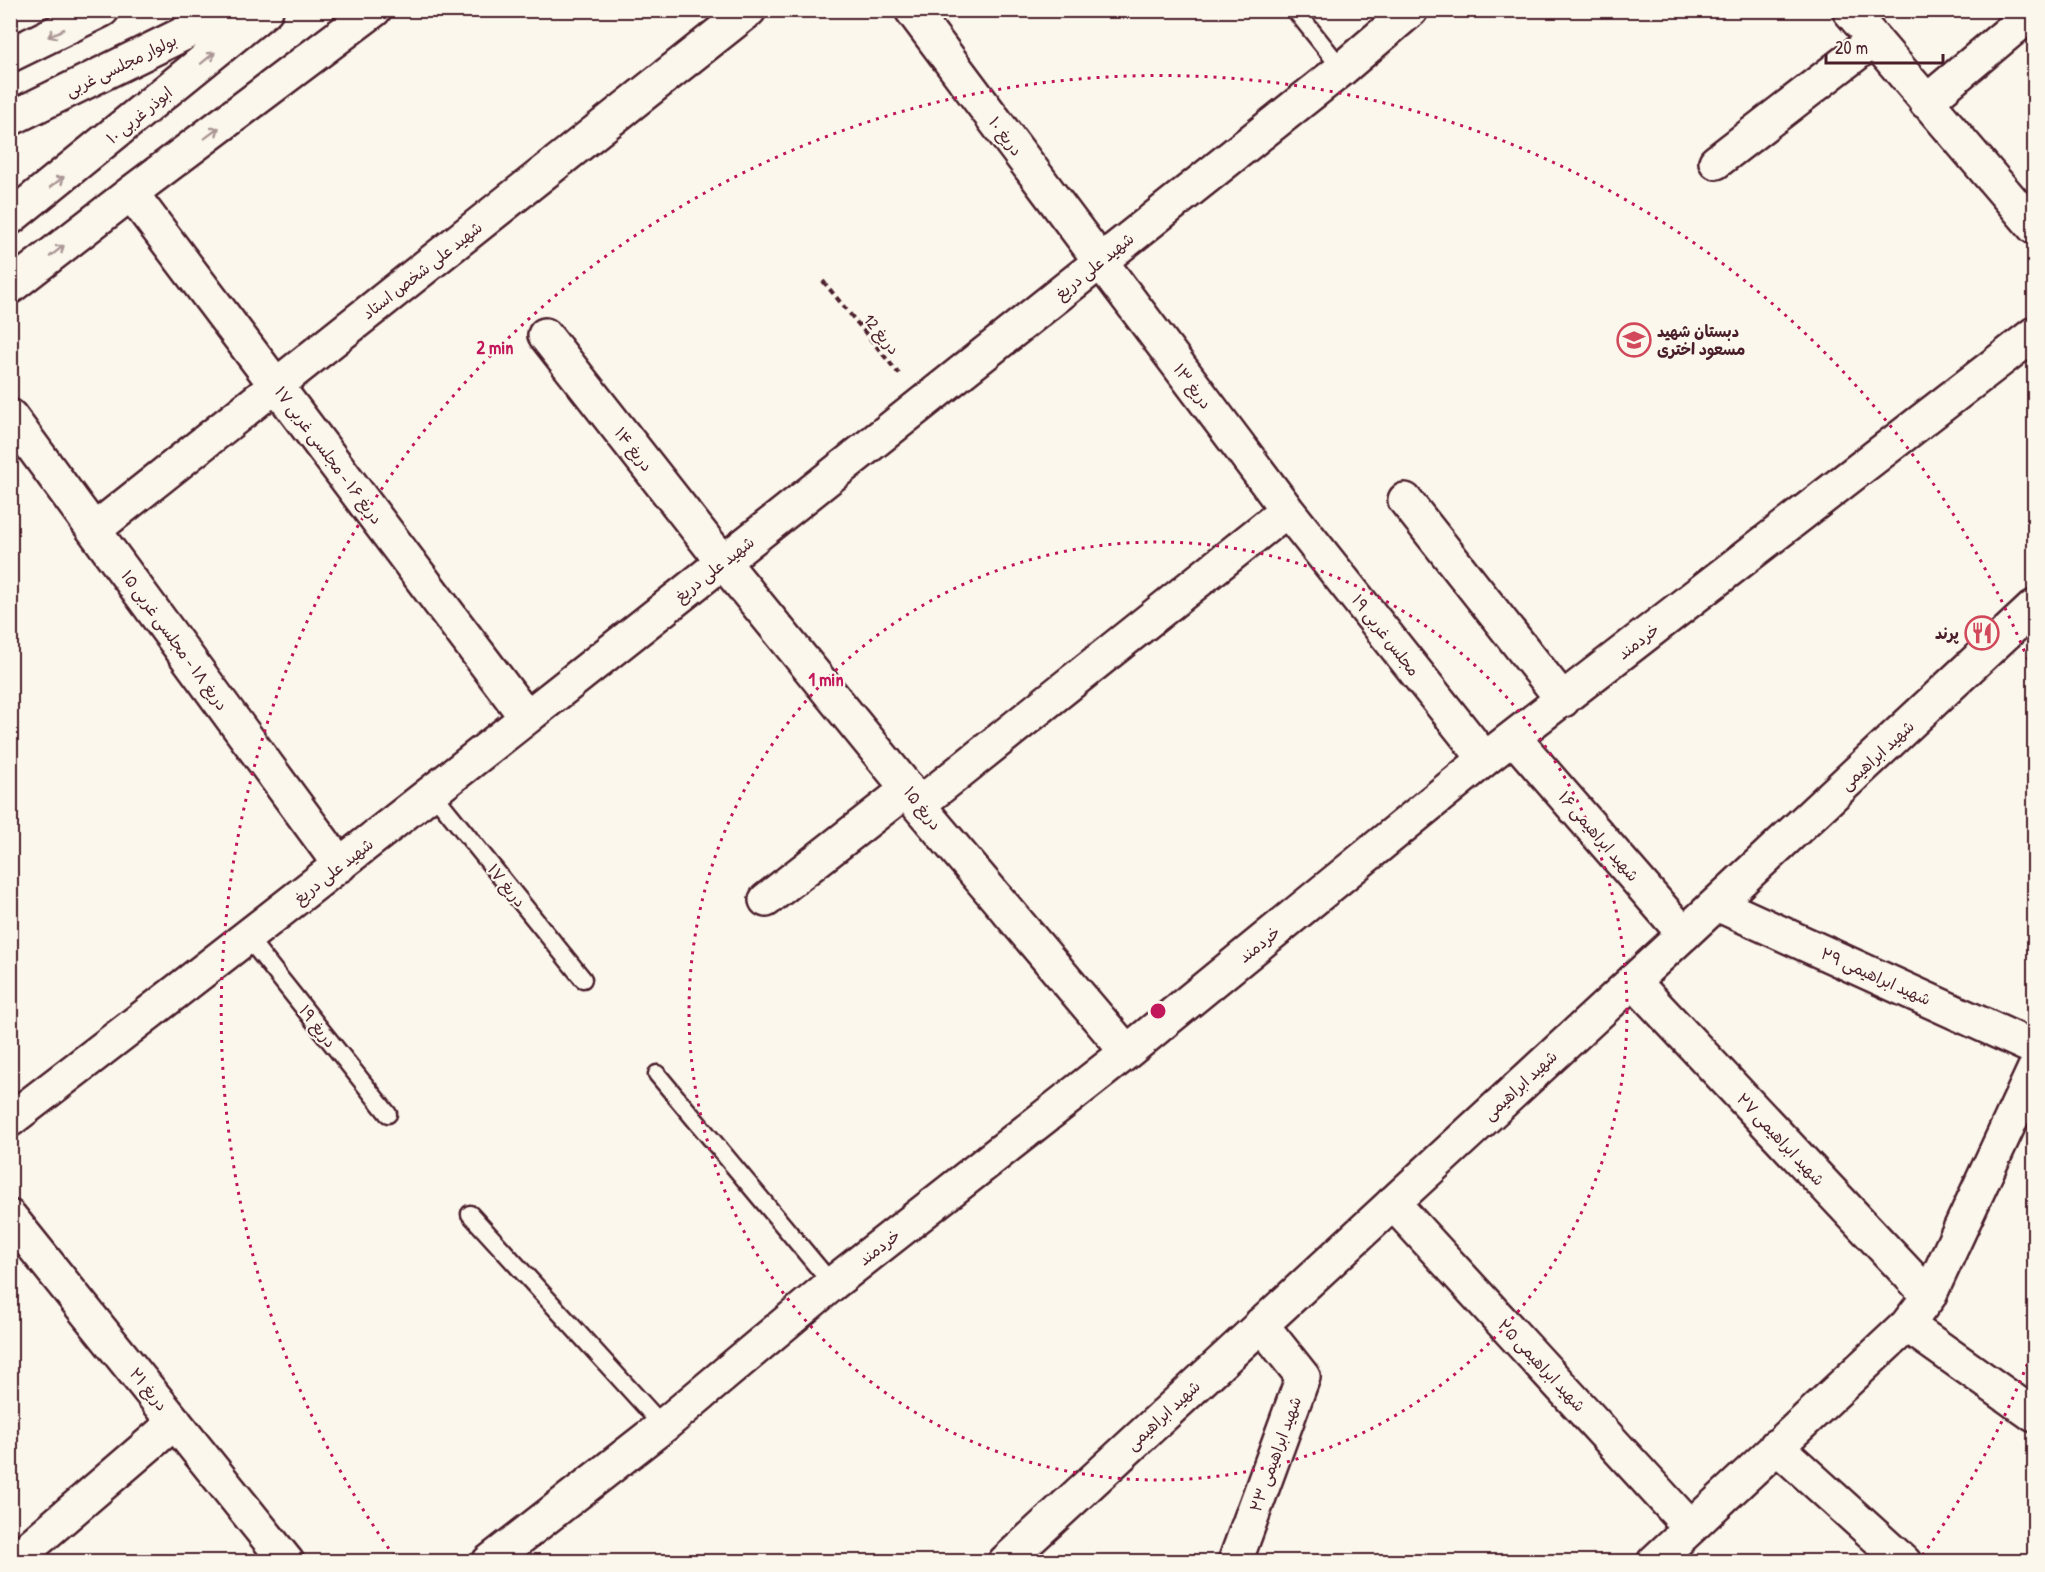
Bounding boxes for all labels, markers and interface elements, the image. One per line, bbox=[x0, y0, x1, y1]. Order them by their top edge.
one-way arrow bbox=[47, 27, 65, 39]
scale bar bbox=[1826, 27, 1943, 65]
street label: بولوار مجلسی غربی bbox=[62, 28, 180, 102]
text: 20 m bbox=[1835, 35, 1868, 60]
one-way arrow bbox=[199, 52, 215, 65]
street label: ابوذر غربی ۱۰ bbox=[101, 81, 177, 149]
street label: دریغ ۱۰ bbox=[983, 112, 1028, 161]
one-way arrow bbox=[203, 126, 219, 139]
one-way arrow bbox=[48, 175, 64, 188]
street label: شهید علی شخص استاد bbox=[357, 216, 487, 324]
street label: شهید علی دریغ bbox=[1050, 227, 1139, 305]
one-way arrow bbox=[48, 245, 64, 258]
street label: دریغ 12 bbox=[858, 309, 905, 359]
place label: دبستان شهید مسعود اختری bbox=[1657, 320, 1745, 361]
school or university icon: دبستان شهید مسعود اختری bbox=[1616, 322, 1652, 358]
text: 2 min bbox=[477, 335, 513, 360]
street label: دریغ ۱۳ bbox=[1168, 359, 1217, 414]
street label: دریغ ۱۶ - مجلسی غربی ۱۷ bbox=[269, 382, 388, 529]
street label: دریغ ۱۴ bbox=[609, 422, 658, 476]
street label: شهید علی دریغ bbox=[669, 531, 759, 608]
street label: دریغ ۱۸ - مجلسی غربی ۱۵ bbox=[116, 565, 233, 715]
street label: مجلس غربی ۱۹ bbox=[1347, 590, 1425, 680]
restaurant icon: پرند bbox=[1964, 615, 2000, 651]
street label: خردمند bbox=[1613, 618, 1663, 664]
place label: پرند bbox=[1935, 622, 1959, 644]
text: 1 min bbox=[808, 667, 844, 692]
street label: شهید ابراهیمی bbox=[1835, 715, 1919, 795]
street label: دریغ ۱۵ bbox=[898, 782, 947, 835]
street label: شهید ابراهیمی ۱۶ bbox=[1554, 786, 1644, 886]
street label: شهید علی دریغ bbox=[288, 833, 378, 910]
street label: دریغ ۱۷ bbox=[482, 859, 531, 912]
street label: خردمند bbox=[1234, 921, 1284, 967]
street label: شهید ابراهیمی ۲۹ bbox=[1818, 942, 1934, 1010]
street label: دریغ ۱۹ bbox=[294, 1000, 342, 1053]
centre of rings bbox=[1148, 1001, 1168, 1021]
street label: شهید ابراهیمی bbox=[1478, 1045, 1562, 1125]
street label: شهید ابراهیمی ۲۷ bbox=[1732, 1088, 1830, 1190]
street label: خردمند bbox=[854, 1224, 904, 1270]
street label: شهید ابراهیمی ۲۵ bbox=[1493, 1314, 1591, 1416]
street label: دریغ ۲۱ bbox=[124, 1363, 173, 1416]
street label: شهید ابراهیمی bbox=[1121, 1375, 1205, 1455]
street label: شهید ابراهیمی ۲۳ bbox=[1244, 1393, 1306, 1515]

